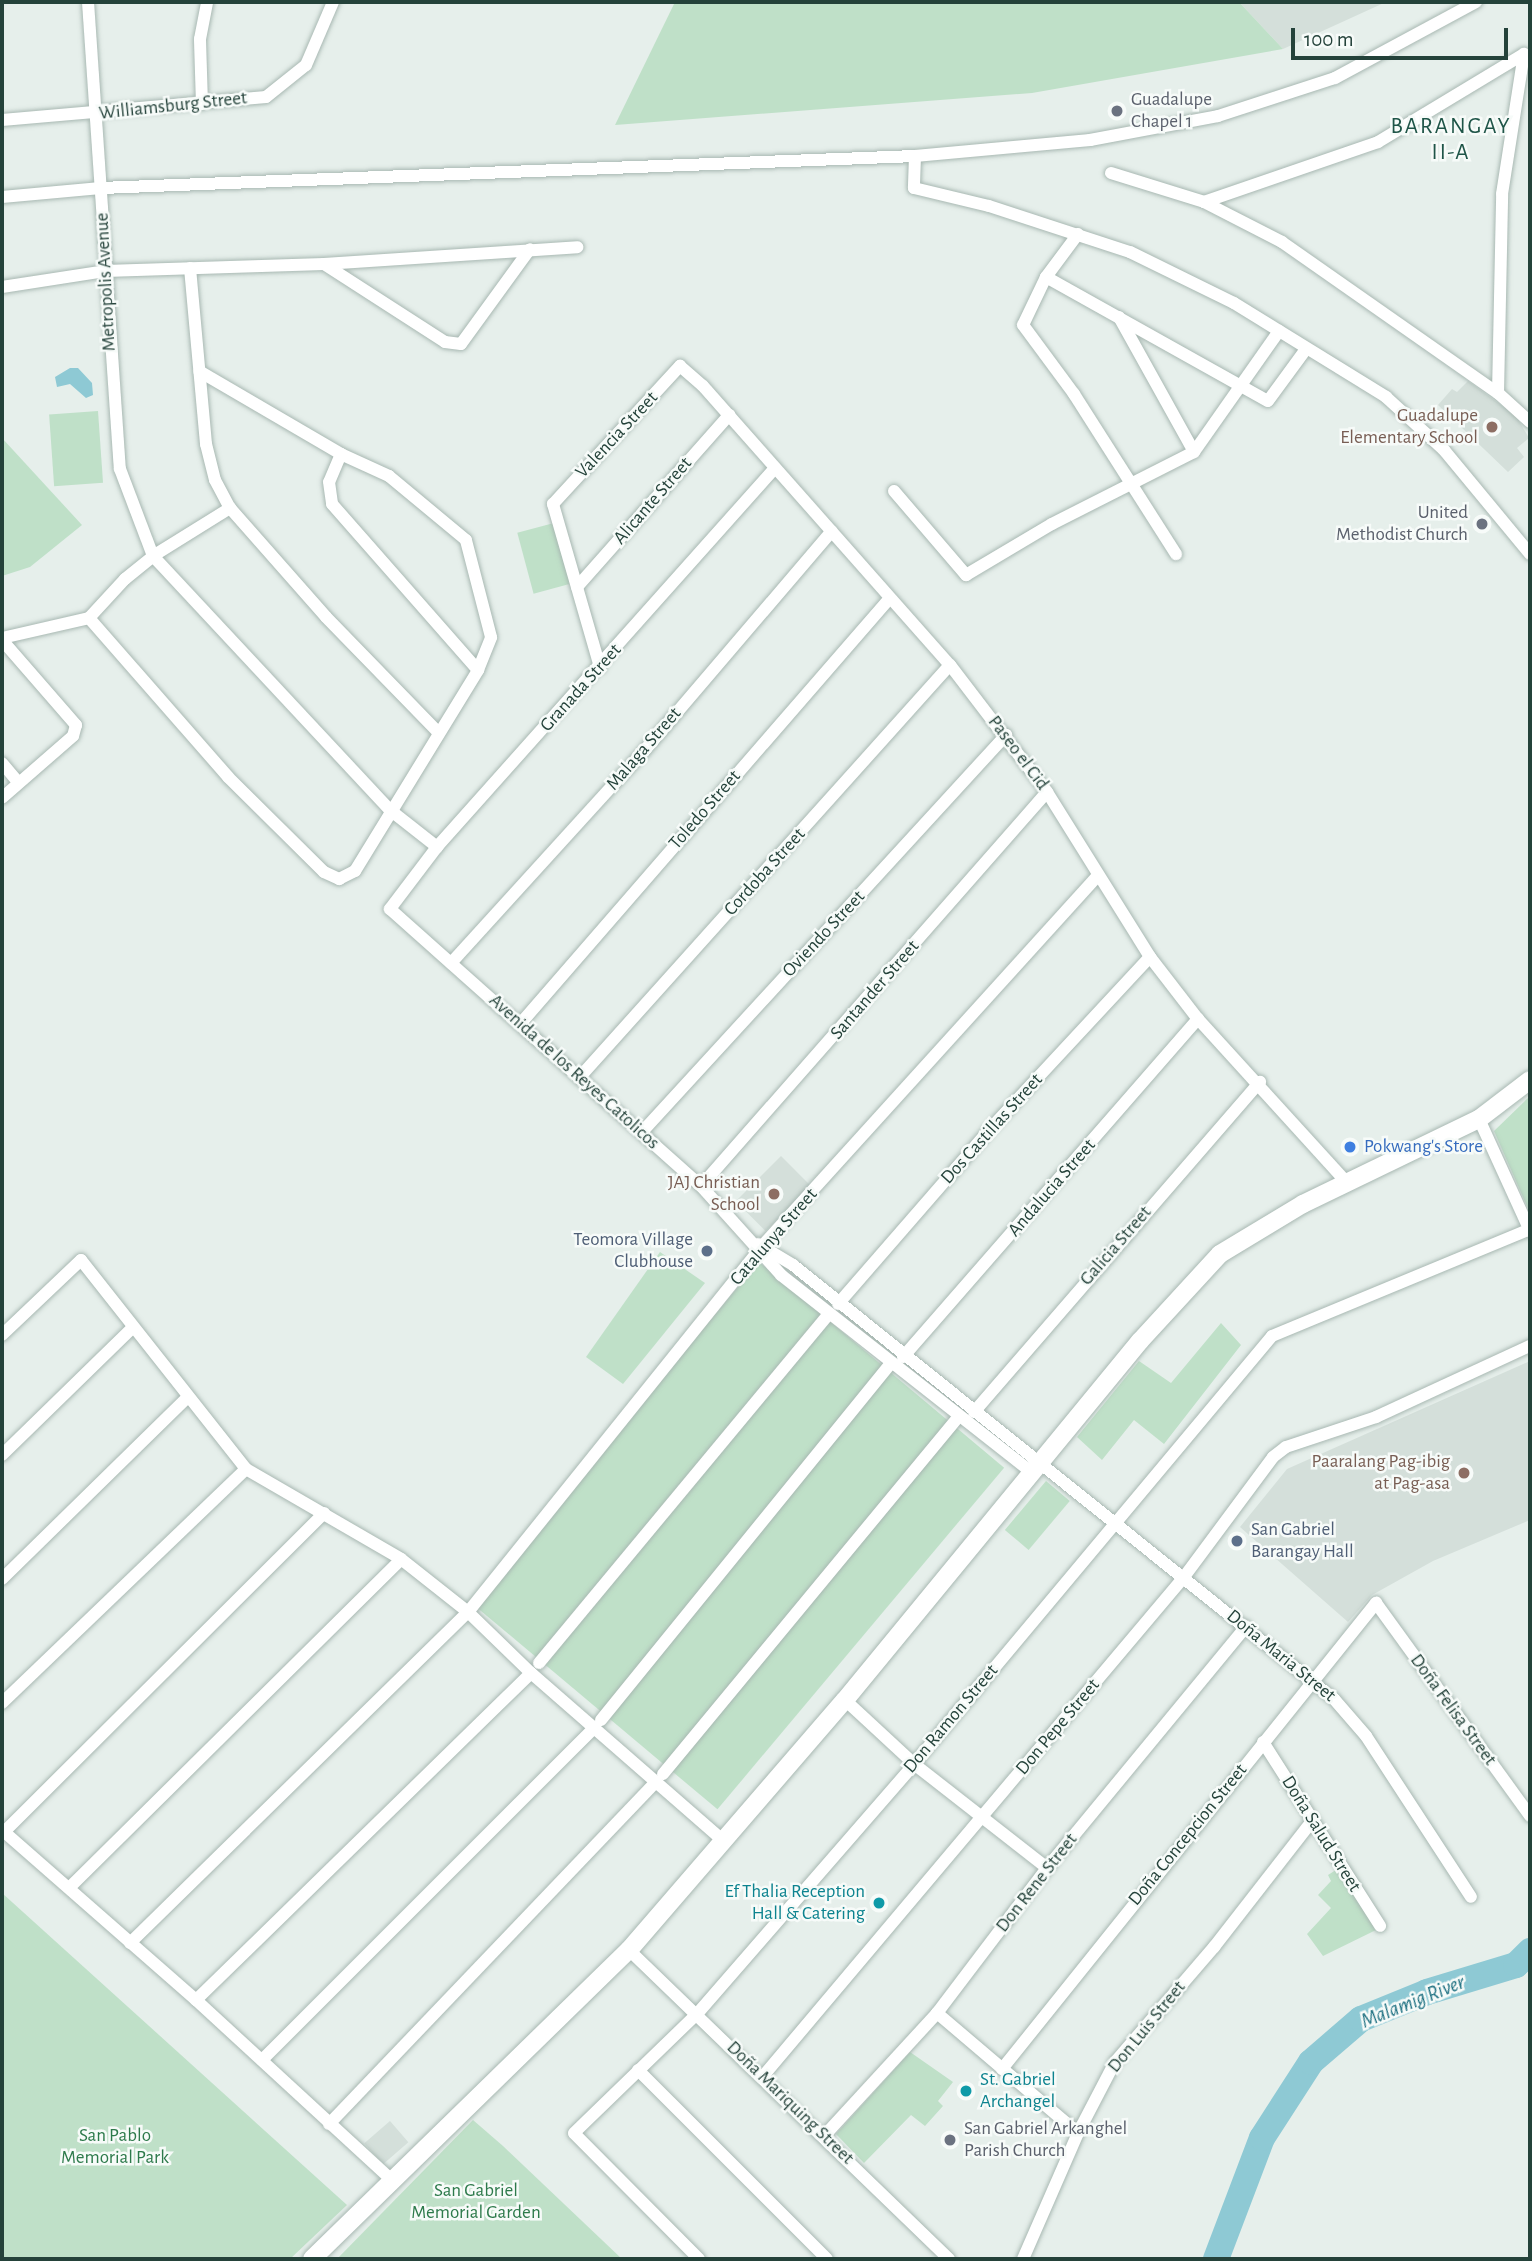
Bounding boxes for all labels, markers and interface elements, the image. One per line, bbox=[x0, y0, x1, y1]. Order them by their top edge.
scale bar bbox=[1294, 14, 1511, 58]
text: 100 m bbox=[1304, 29, 1354, 50]
street label: Williamsburg Street bbox=[98, 87, 248, 125]
place label: Guadalupe Chapel 1 bbox=[1131, 89, 1212, 133]
marker: Guadalupe Chapel 1 bbox=[1109, 103, 1125, 119]
district label: BARANGAY II-A bbox=[1391, 113, 1511, 167]
street label: Metropolis Avenue bbox=[91, 212, 121, 352]
street label: Valencia Street bbox=[571, 387, 663, 483]
place label: Guadalupe Elementary School bbox=[1340, 405, 1478, 449]
marker: Guadalupe Elementary School bbox=[1484, 419, 1500, 435]
street label: Alicante Street bbox=[609, 453, 697, 549]
place label: United Methodist Church bbox=[1336, 502, 1468, 546]
marker: United Methodist Church bbox=[1474, 516, 1490, 532]
street label: Granada Street bbox=[536, 639, 626, 737]
street label: Malaga Street bbox=[602, 703, 686, 795]
street label: Paseo el Cid bbox=[983, 711, 1053, 795]
street label: Toledo Street bbox=[664, 766, 746, 854]
street label: Cordoba Street bbox=[720, 823, 810, 921]
street label: Oviendo Street bbox=[778, 886, 870, 982]
street label: Santander Street bbox=[826, 936, 924, 1044]
street label: Avenida de los Reyes Catolicos bbox=[484, 989, 664, 1155]
street label: Dos Castillas Street bbox=[936, 1069, 1048, 1189]
street label: Andalucia Street bbox=[1003, 1134, 1101, 1242]
place label: Pokwang's Store bbox=[1364, 1136, 1483, 1158]
marker: Pokwang's Store bbox=[1342, 1139, 1358, 1155]
place label: JAJ Christian School bbox=[668, 1172, 760, 1216]
street label: Catalunya Street bbox=[726, 1184, 822, 1290]
marker: JAJ Christian School bbox=[766, 1186, 782, 1202]
street label: Galicia Street bbox=[1075, 1202, 1157, 1290]
place label: Teomora Village Clubhouse bbox=[573, 1229, 693, 1273]
marker: Teomora Village Clubhouse bbox=[699, 1243, 715, 1259]
place label: Paaralang Pag-ibig at Pag-asa bbox=[1312, 1451, 1450, 1495]
marker: Paaralang Pag-ibig at Pag-asa bbox=[1456, 1465, 1472, 1481]
place label: San Gabriel Barangay Hall bbox=[1251, 1519, 1354, 1563]
marker: San Gabriel Barangay Hall bbox=[1229, 1533, 1245, 1549]
street label: Doña Maria Street bbox=[1222, 1605, 1340, 1707]
street label: Doña Felisa Street bbox=[1405, 1650, 1501, 1770]
street label: Don Ramon Street bbox=[899, 1660, 1003, 1778]
street label: Don Pepe Street bbox=[1011, 1674, 1105, 1780]
street label: Doña Concepcion Street bbox=[1124, 1759, 1252, 1911]
street label: Doña Salud Street bbox=[1276, 1772, 1366, 1896]
street label: Don Rene Street bbox=[991, 1829, 1083, 1937]
place label: Ef Thalia Reception Hall & Catering bbox=[724, 1881, 865, 1925]
marker: Ef Thalia Reception Hall & Catering bbox=[871, 1895, 887, 1911]
water label: Malamig River bbox=[1357, 1970, 1469, 2034]
street label: Don Luis Street bbox=[1103, 1977, 1191, 2077]
street label: Doña Mariquing Street bbox=[722, 2036, 858, 2170]
place label: St. Gabriel Archangel bbox=[980, 2069, 1056, 2113]
marker: St. Gabriel Archangel bbox=[958, 2083, 974, 2099]
place label: San Gabriel Arkanghel Parish Church bbox=[964, 2118, 1127, 2162]
park label: San Pablo Memorial Park bbox=[61, 2125, 169, 2169]
marker: San Gabriel Arkanghel Parish Church bbox=[942, 2132, 958, 2148]
park label: San Gabriel Memorial Garden bbox=[411, 2180, 541, 2224]

